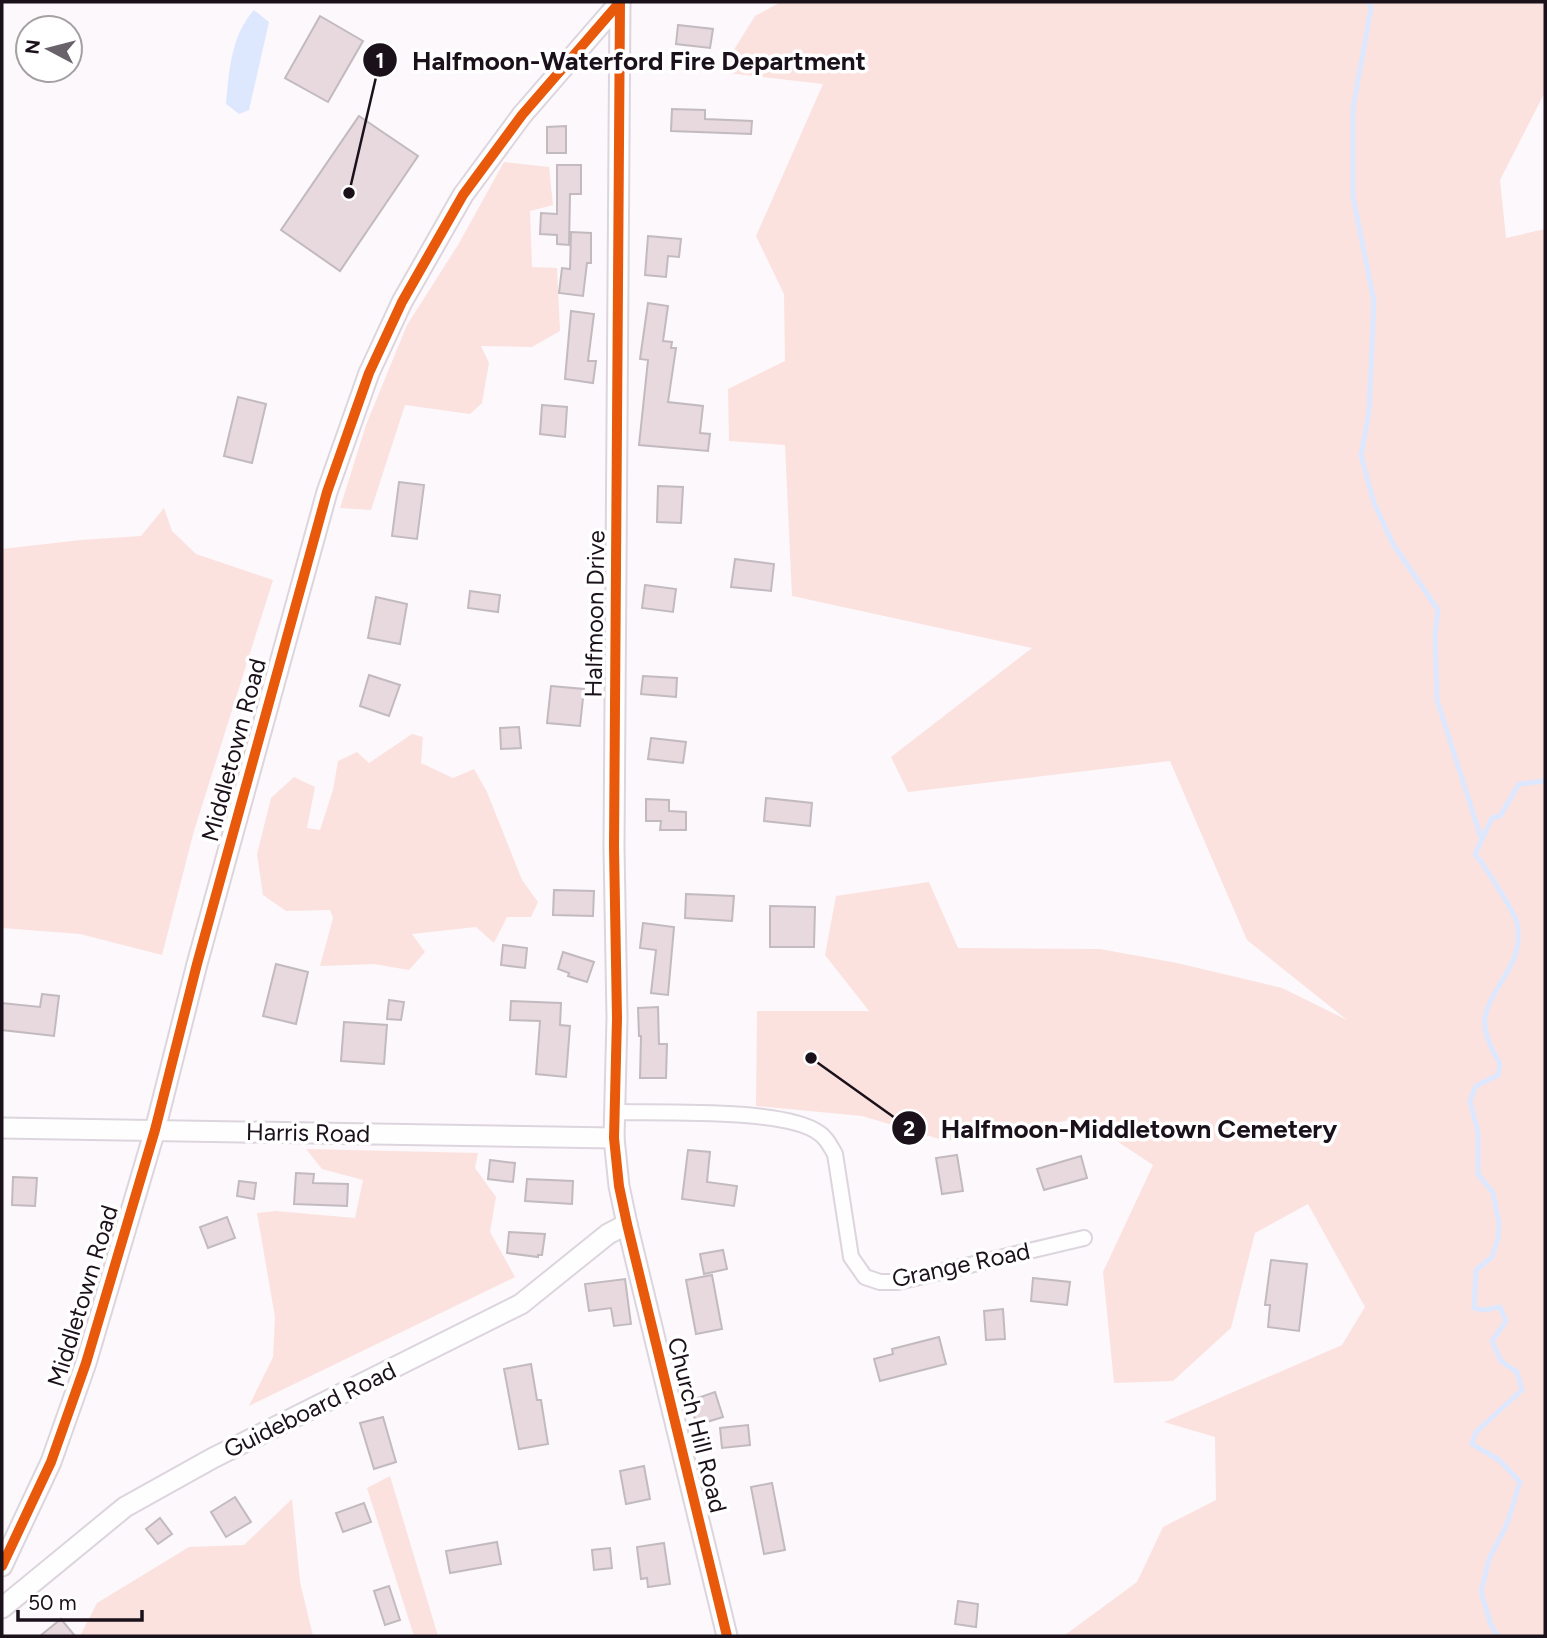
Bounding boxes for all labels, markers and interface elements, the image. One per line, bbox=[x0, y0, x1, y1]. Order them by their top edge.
north arrow bbox=[14, 14, 84, 84]
callout: Halfmoon-Waterford Fire Department bbox=[363, 37, 880, 84]
text: N bbox=[20, 38, 45, 56]
text: Halfmoon-Waterford Fire Department bbox=[412, 45, 866, 77]
text: 1 bbox=[376, 48, 384, 73]
street label: Halfmoon Drive bbox=[579, 530, 610, 698]
street label: Middletown Road bbox=[195, 655, 272, 845]
callout: Halfmoon-Middletown Cemetery bbox=[892, 1105, 1351, 1152]
text: Halfmoon-Middletown Cemetery bbox=[941, 1113, 1337, 1145]
text: 2 bbox=[903, 1116, 915, 1141]
street label: Harris Road bbox=[246, 1117, 370, 1148]
street label: Middletown Road bbox=[41, 1202, 124, 1390]
street label: Grange Road bbox=[889, 1236, 1033, 1293]
street label: Church Hill Road bbox=[662, 1334, 733, 1516]
street label: Guideboard Road bbox=[219, 1355, 401, 1464]
scale bar bbox=[18, 1578, 142, 1622]
text: 50 m bbox=[28, 1590, 77, 1615]

